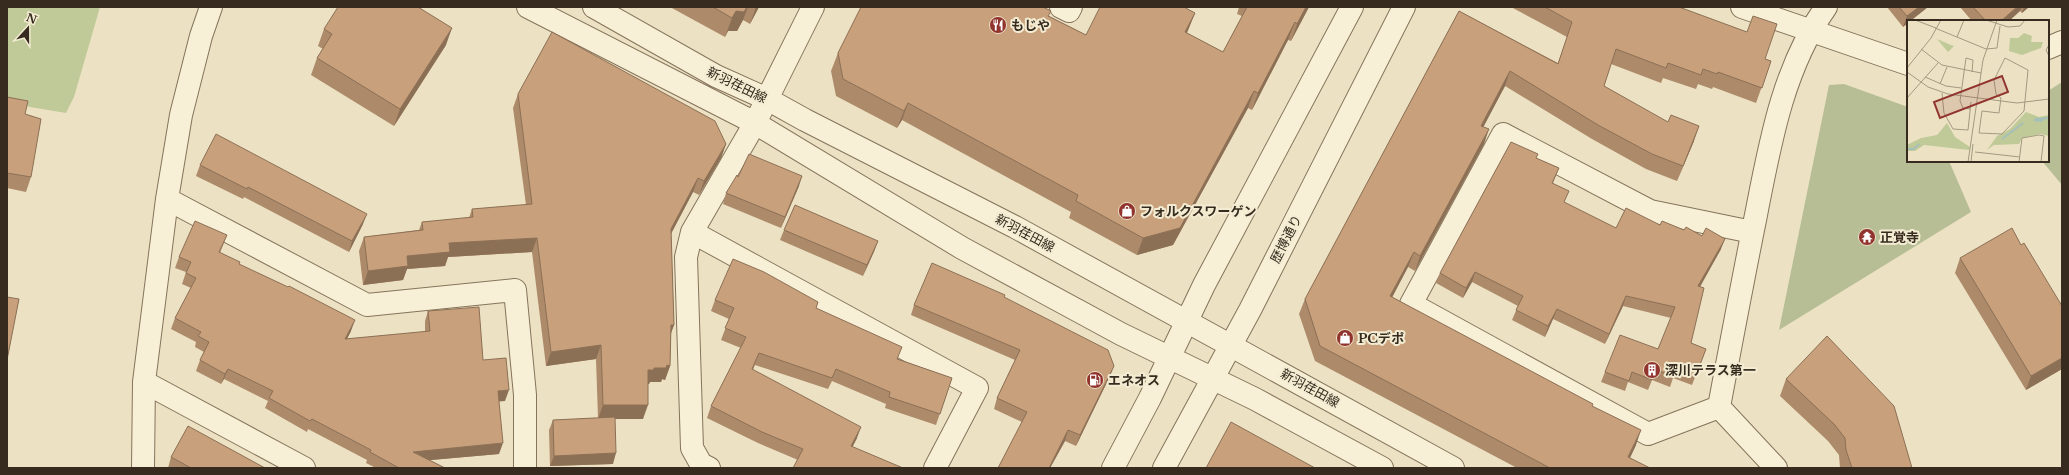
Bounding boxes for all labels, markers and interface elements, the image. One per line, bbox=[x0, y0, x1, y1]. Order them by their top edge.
north arrow bbox=[8, 8, 48, 48]
text: N bbox=[24, 10, 40, 27]
restaurant icon: もじや bbox=[988, 15, 1008, 35]
place label: もじや bbox=[1011, 17, 1050, 34]
inset map bbox=[1907, 20, 2049, 162]
street label: 新羽荏田線 bbox=[704, 63, 770, 107]
shop icon: フォルクスワーゲン bbox=[1117, 201, 1137, 221]
place label: フォルクスワーゲン bbox=[1140, 203, 1257, 220]
street label: 新羽荏田線 bbox=[992, 210, 1058, 256]
street label: 歴博通り bbox=[1267, 212, 1305, 266]
temple icon: 正覚寺 bbox=[1857, 227, 1877, 247]
place label: 正覚寺 bbox=[1880, 229, 1919, 246]
shop icon: PCデポ bbox=[1335, 328, 1355, 348]
place label: PCデポ bbox=[1358, 330, 1404, 347]
building icon: 深川テラス第一 bbox=[1642, 360, 1662, 380]
place label: 深川テラス第一 bbox=[1665, 362, 1756, 379]
street label: 新羽荏田線 bbox=[1277, 365, 1343, 411]
fuel station icon: エネオス bbox=[1085, 370, 1105, 390]
place label: エネオス bbox=[1108, 372, 1160, 389]

